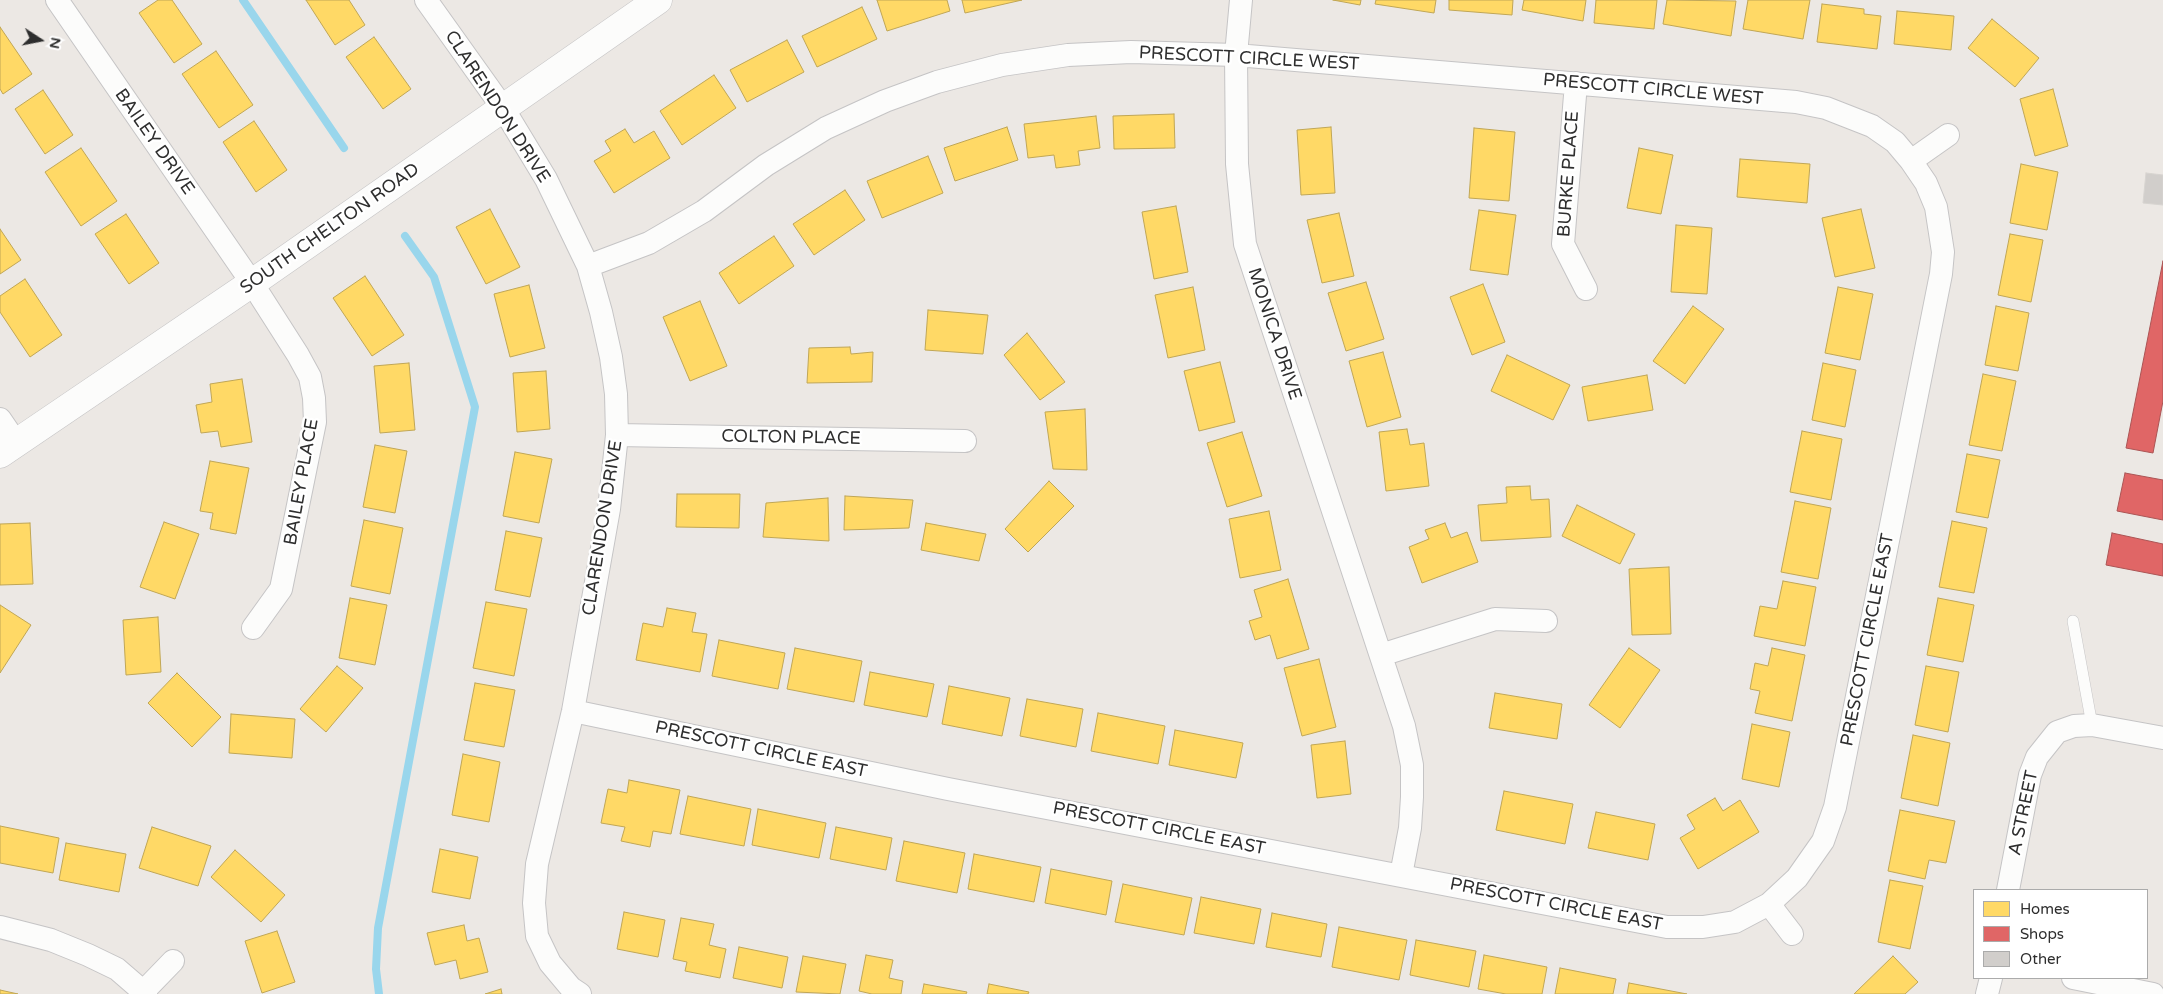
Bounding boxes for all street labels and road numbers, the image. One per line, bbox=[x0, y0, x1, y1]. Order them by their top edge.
street label: CLARENDON DRIVE bbox=[440, 27, 554, 187]
street label: PRESCOTT CIRCLE WEST bbox=[1138, 42, 1360, 76]
street label: PRESCOTT CIRCLE WEST bbox=[1542, 70, 1764, 110]
street label: BAILEY DRIVE bbox=[109, 85, 199, 199]
street label: BURKE PLACE bbox=[1554, 110, 1584, 238]
street label: SOUTH CHELTON ROAD bbox=[236, 159, 424, 299]
street label: MONICA DRIVE bbox=[1242, 265, 1306, 403]
street label: BAILEY PLACE bbox=[280, 417, 324, 547]
street label: COLTON PLACE bbox=[721, 426, 861, 450]
street label: CLARENDON DRIVE bbox=[578, 439, 628, 617]
street label: PRESCOTT CIRCLE EAST bbox=[1837, 532, 1899, 748]
street label: PRESCOTT CIRCLE EAST bbox=[653, 717, 869, 783]
street label: A STREET bbox=[2004, 769, 2044, 857]
street label: PRESCOTT CIRCLE EAST bbox=[1051, 798, 1267, 860]
street label: PRESCOTT CIRCLE EAST bbox=[1448, 874, 1664, 936]

